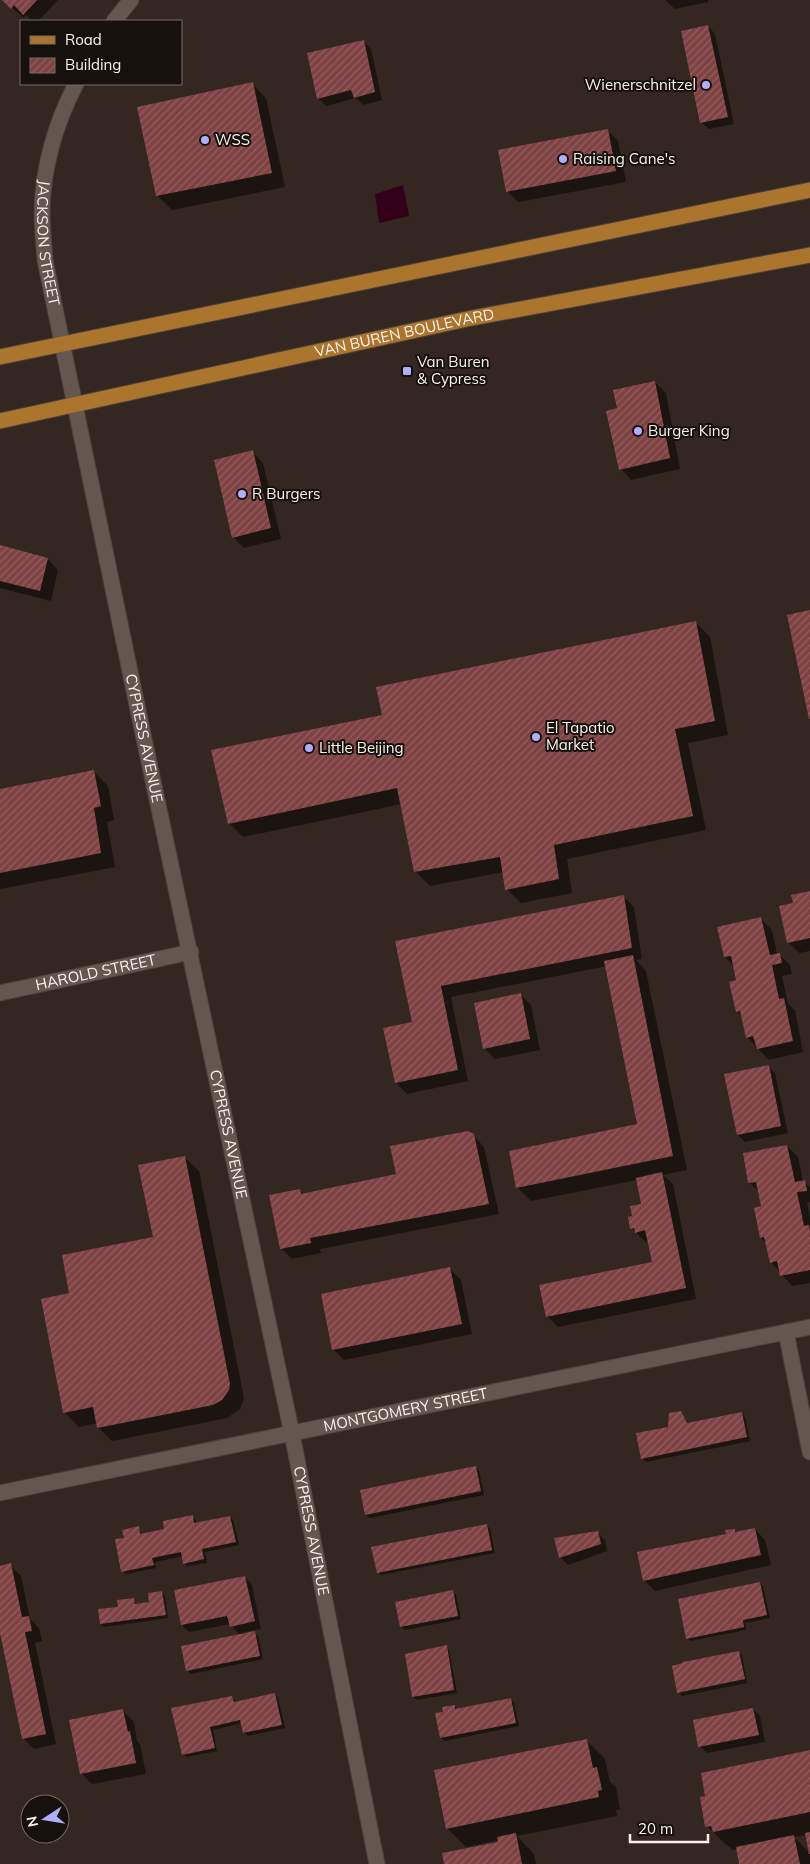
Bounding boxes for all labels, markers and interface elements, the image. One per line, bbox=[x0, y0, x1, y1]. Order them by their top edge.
legend bbox=[20, 20, 182, 85]
text: Road bbox=[65, 30, 102, 49]
text: Building bbox=[65, 55, 121, 74]
place label: Wienerschnitzel bbox=[585, 75, 696, 94]
marker: Wienerschnitzel bbox=[700, 79, 712, 91]
place label: WSS bbox=[215, 130, 250, 149]
marker: WSS bbox=[199, 134, 211, 146]
place label: Raising Cane's bbox=[573, 149, 675, 168]
marker: Raising Cane's bbox=[557, 153, 569, 165]
street label: JACKSON STREET bbox=[33, 179, 64, 307]
street label: VAN BUREN BOULEVARD bbox=[313, 304, 496, 361]
place label: Van Buren & Cypress bbox=[417, 352, 489, 388]
marker: Van Buren & Cypress bbox=[401, 365, 413, 377]
place label: Burger King bbox=[648, 421, 730, 440]
marker: Burger King bbox=[632, 425, 644, 437]
place label: R Burgers bbox=[252, 484, 321, 503]
marker: R Burgers bbox=[236, 488, 248, 500]
street label: CYPRESS AVENUE bbox=[122, 672, 167, 804]
place label: El Tapatio Market bbox=[546, 718, 615, 754]
marker: El Tapatio Market bbox=[530, 731, 542, 743]
place label: Little Beijing bbox=[319, 738, 404, 757]
marker: Little Beijing bbox=[303, 742, 315, 754]
street label: HAROLD STREET bbox=[34, 950, 158, 994]
street label: CYPRESS AVENUE bbox=[206, 1068, 252, 1201]
street label: MONTGOMERY STREET bbox=[322, 1383, 489, 1435]
street label: CYPRESS AVENUE bbox=[290, 1464, 334, 1597]
north arrow bbox=[20, 1794, 70, 1844]
scale bar bbox=[630, 1812, 708, 1844]
text: N bbox=[22, 1815, 42, 1829]
text: 20 m bbox=[638, 1819, 673, 1838]

